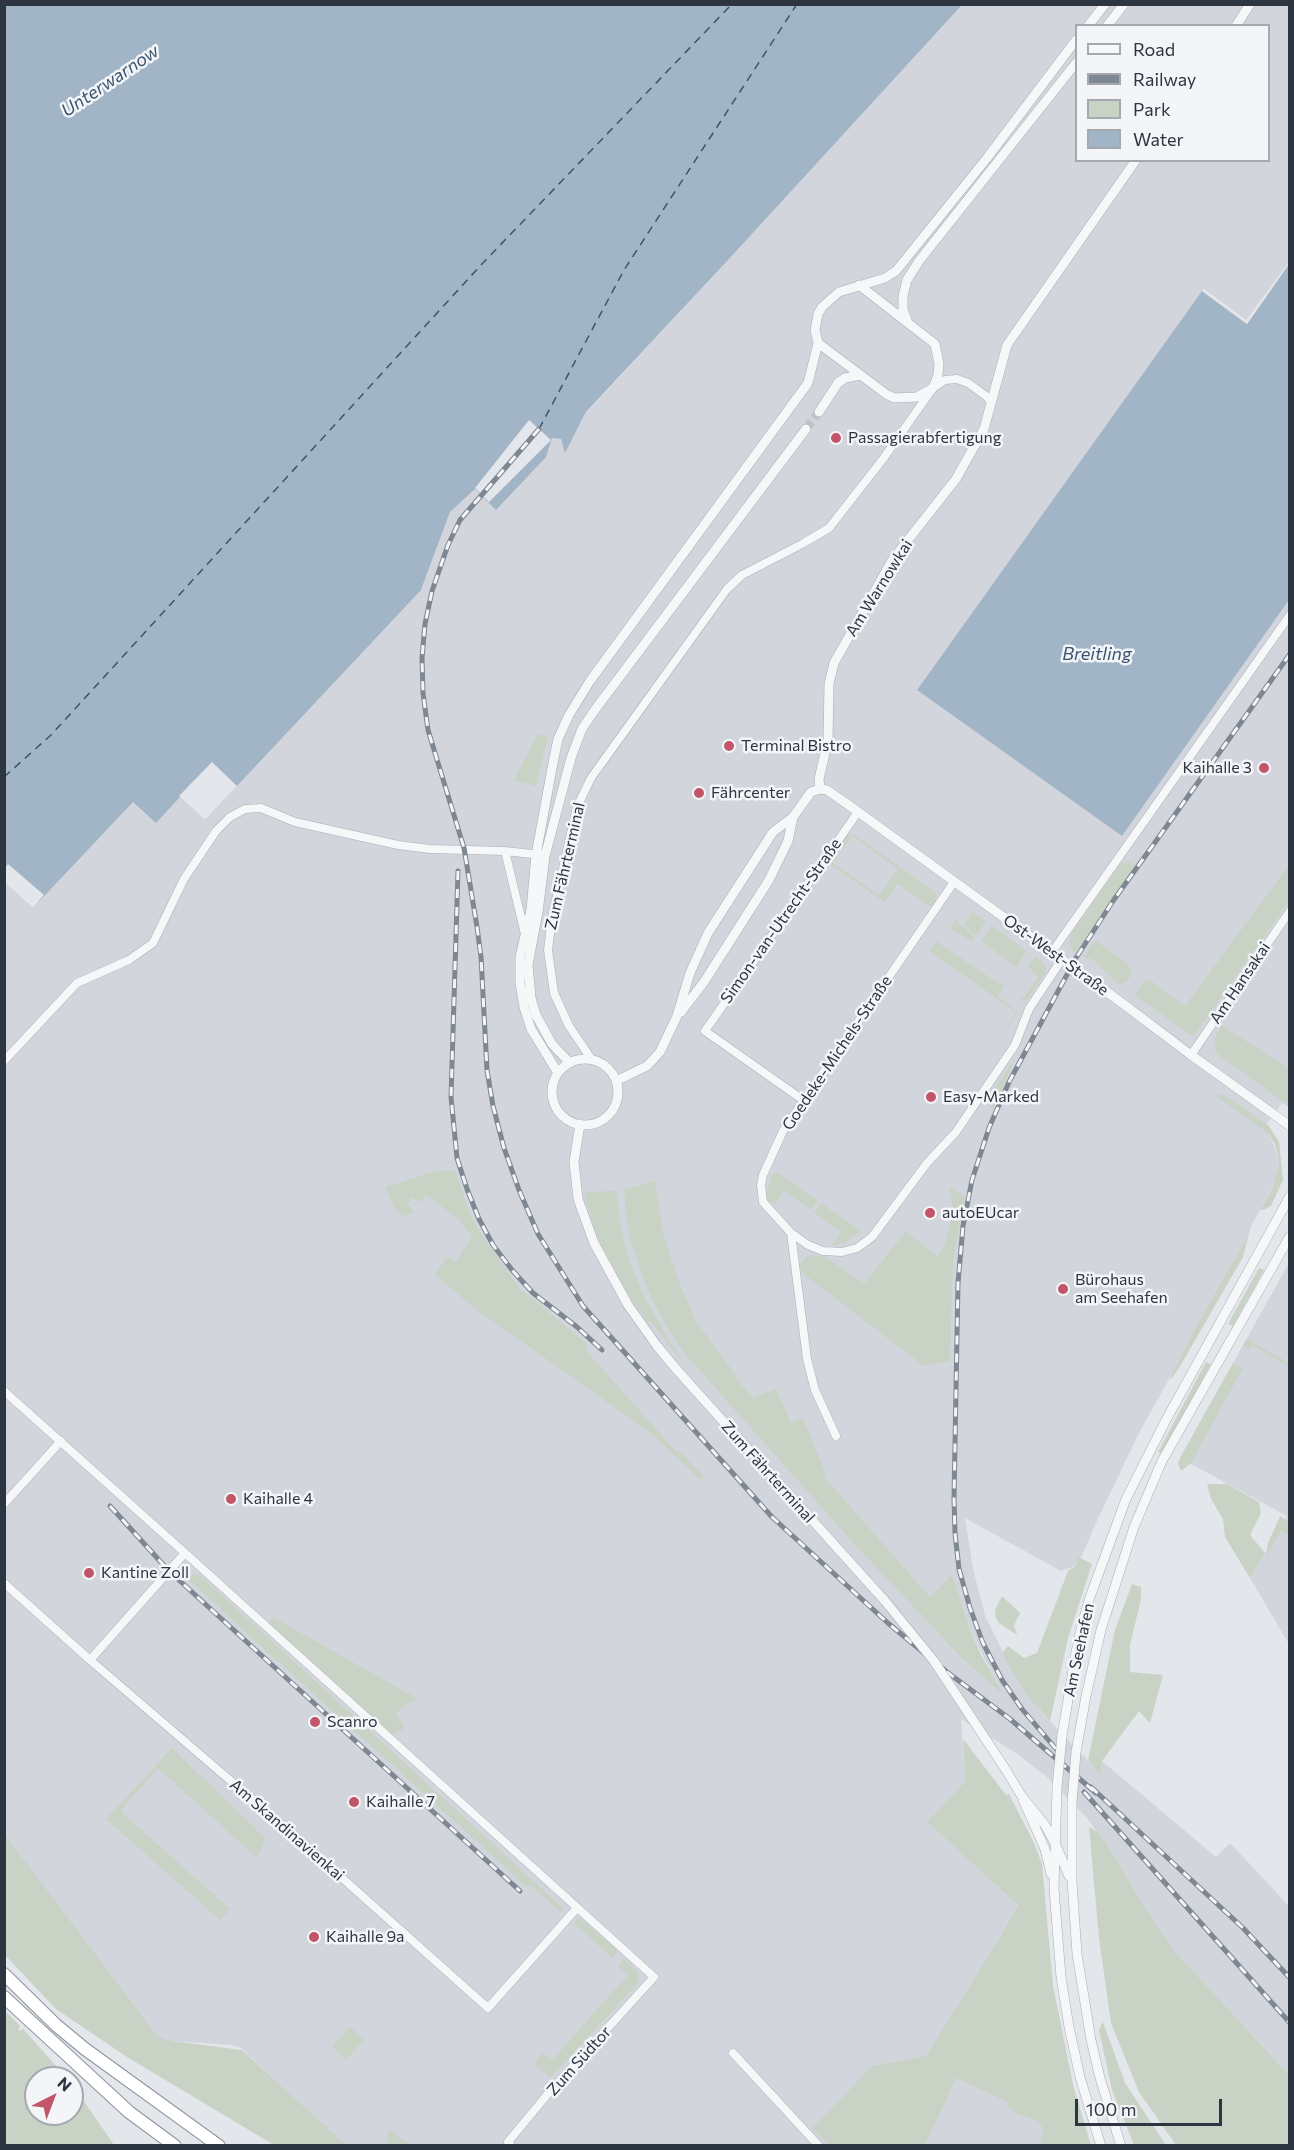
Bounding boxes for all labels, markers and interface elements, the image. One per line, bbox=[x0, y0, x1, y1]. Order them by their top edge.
legend bbox=[1075, 24, 1270, 162]
text: Road bbox=[1133, 38, 1175, 60]
water label: Unterwarnow bbox=[57, 40, 163, 122]
text: Railway bbox=[1133, 68, 1196, 90]
text: Park bbox=[1133, 98, 1171, 120]
text: Water bbox=[1133, 128, 1184, 150]
place label: Passagierabfertigung bbox=[848, 428, 1001, 448]
marker: Passagierabfertigung bbox=[829, 431, 843, 445]
street label: Am Warnowkai bbox=[842, 536, 916, 640]
water label: Breitling bbox=[1062, 643, 1132, 665]
place label: Terminal Bistro bbox=[741, 736, 851, 756]
marker: Terminal Bistro bbox=[722, 739, 736, 753]
place label: Kaihalle 3 bbox=[1182, 758, 1252, 778]
marker: Kaihalle 3 bbox=[1257, 761, 1271, 775]
place label: Fährcenter bbox=[711, 783, 790, 803]
marker: Fährcenter bbox=[692, 786, 706, 800]
street label: Zum Fährterminal bbox=[541, 800, 589, 932]
street label: Simon-van-Utrecht-Straße bbox=[717, 835, 845, 1007]
street label: Ost-West-Straße bbox=[1000, 910, 1112, 1000]
street label: Am Hansakai bbox=[1206, 939, 1274, 1027]
street label: Goedeke-Michels-Straße bbox=[778, 972, 896, 1134]
place label: Easy-Marked bbox=[943, 1087, 1039, 1107]
marker: Easy-Marked bbox=[924, 1090, 938, 1104]
place label: autoEUcar bbox=[942, 1203, 1019, 1223]
marker: autoEUcar bbox=[923, 1206, 937, 1220]
place label: Bürohaus am Seehafen bbox=[1075, 1270, 1168, 1308]
marker: Bürohaus am Seehafen bbox=[1056, 1282, 1070, 1296]
street label: Zum Fährterminal bbox=[717, 1417, 819, 1527]
place label: Kaihalle 4 bbox=[243, 1489, 313, 1509]
marker: Kaihalle 4 bbox=[224, 1492, 238, 1506]
place label: Kantine Zoll bbox=[101, 1563, 189, 1583]
marker: Kantine Zoll bbox=[82, 1566, 96, 1580]
street label: Am Seehafen bbox=[1060, 1601, 1098, 1699]
place label: Scanro bbox=[327, 1712, 378, 1732]
marker: Scanro bbox=[308, 1715, 322, 1729]
street label: Am Skandinavienkai bbox=[226, 1775, 348, 1885]
place label: Kaihalle 7 bbox=[366, 1792, 435, 1812]
marker: Kaihalle 7 bbox=[347, 1795, 361, 1809]
place label: Kaihalle 9a bbox=[326, 1927, 404, 1947]
marker: Kaihalle 9a bbox=[307, 1930, 321, 1944]
street label: Zum Südtor bbox=[543, 2022, 615, 2100]
north arrow bbox=[24, 2066, 84, 2126]
text: N bbox=[54, 2073, 76, 2095]
scale bar bbox=[1078, 2087, 1225, 2125]
text: 100 m bbox=[1086, 2098, 1136, 2120]

